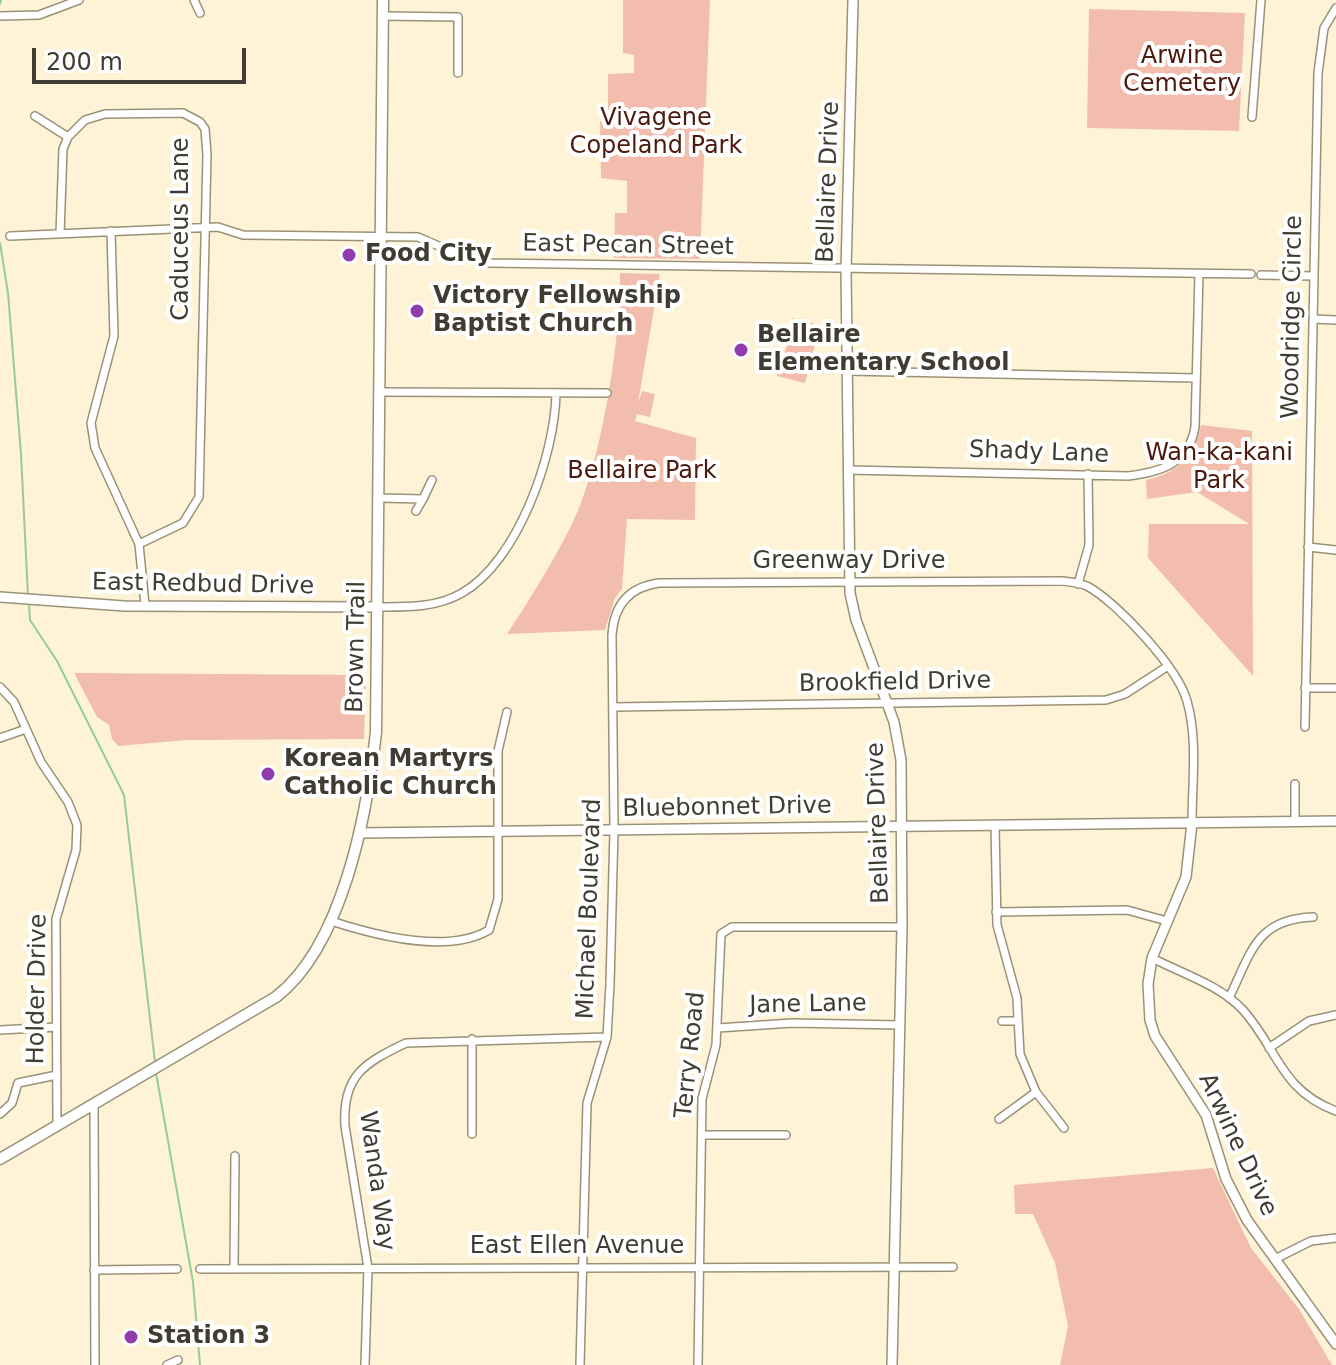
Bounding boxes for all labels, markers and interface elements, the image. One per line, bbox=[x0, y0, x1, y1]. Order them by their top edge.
scale bar bbox=[36, 32, 250, 82]
park label: Arwine Cemetery bbox=[1123, 43, 1241, 99]
text: 200 m bbox=[46, 48, 123, 76]
street label: Bellaire Drive bbox=[812, 101, 846, 263]
park label: Vivagene Copeland Park bbox=[570, 105, 742, 161]
street label: Caduceus Lane bbox=[168, 137, 196, 321]
street label: Woodridge Circle bbox=[1277, 215, 1309, 419]
street label: East Pecan Street bbox=[522, 230, 734, 262]
place label: Food City bbox=[365, 241, 492, 269]
marker: Food City bbox=[340, 246, 358, 264]
place label: Victory Fellowship Baptist Church bbox=[433, 283, 681, 339]
marker: Victory Fellowship Baptist Church bbox=[408, 302, 426, 320]
place label: Bellaire Elementary School bbox=[757, 322, 1010, 378]
marker: Bellaire Elementary School bbox=[732, 341, 750, 359]
street label: Shady Lane bbox=[968, 436, 1110, 470]
park label: Wan-ka-kani Park bbox=[1145, 440, 1293, 496]
park label: Bellaire Park bbox=[567, 458, 717, 486]
street label: Greenway Drive bbox=[753, 548, 945, 576]
street label: East Redbud Drive bbox=[92, 569, 314, 601]
street label: Brown Trail bbox=[341, 581, 373, 713]
street label: Brookfield Drive bbox=[799, 667, 991, 699]
street label: Bellaire Drive bbox=[862, 742, 896, 904]
place label: Korean Martyrs Catholic Church bbox=[284, 746, 497, 802]
marker: Korean Martyrs Catholic Church bbox=[259, 765, 277, 783]
street label: Bluebonnet Drive bbox=[622, 792, 832, 824]
street label: Michael Boulevard bbox=[572, 798, 608, 1020]
street label: Holder Drive bbox=[22, 913, 54, 1065]
street label: Terry Road bbox=[670, 990, 712, 1120]
street label: Jane Lane bbox=[749, 990, 867, 1020]
street label: Arwine Drive bbox=[1191, 1069, 1283, 1221]
street label: Wanda Way bbox=[352, 1109, 400, 1253]
street label: East Ellen Avenue bbox=[470, 1233, 684, 1261]
place label: Station 3 bbox=[147, 1323, 270, 1351]
marker: Station 3 bbox=[122, 1328, 140, 1346]

